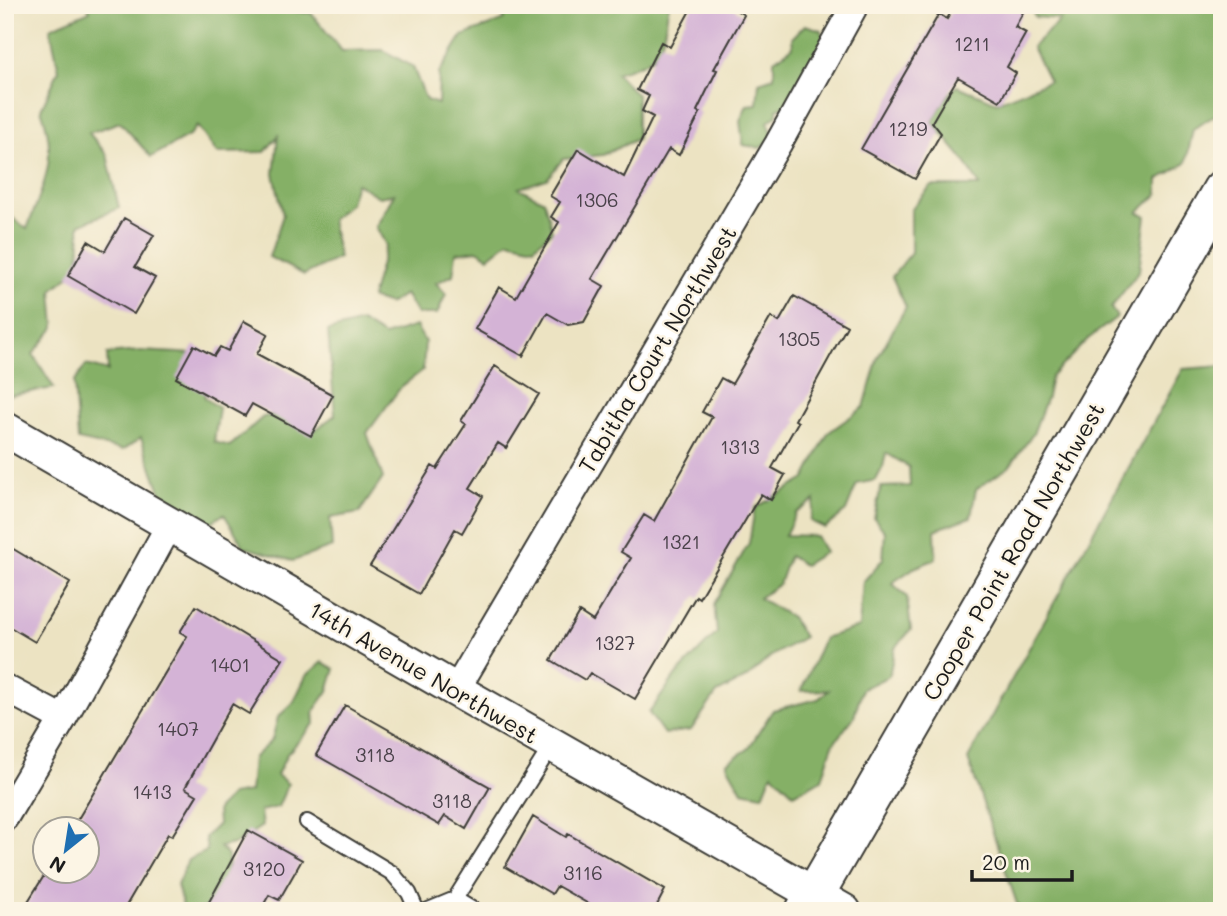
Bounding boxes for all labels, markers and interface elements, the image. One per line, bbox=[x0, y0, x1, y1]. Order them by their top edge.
house number: 1211 bbox=[954, 31, 990, 56]
house number: 1219 bbox=[889, 116, 927, 141]
house number: 1306 bbox=[576, 187, 618, 212]
street label: Tabitha Court Northwest bbox=[571, 220, 743, 478]
house number: 1305 bbox=[778, 326, 820, 351]
street label: Cooper Point Road Northwest bbox=[915, 397, 1111, 705]
house number: 1313 bbox=[720, 434, 760, 459]
house number: 1321 bbox=[662, 529, 700, 554]
street label: 14th Avenue Northwest bbox=[304, 594, 544, 750]
house number: 1327 bbox=[595, 630, 635, 655]
house number: 1401 bbox=[210, 652, 250, 677]
house number: 1407 bbox=[157, 716, 199, 741]
house number: 3118 bbox=[355, 742, 395, 767]
house number: 1413 bbox=[132, 779, 172, 804]
house number: 3118 bbox=[432, 788, 472, 813]
north arrow bbox=[32, 814, 102, 884]
scale bar bbox=[972, 839, 1071, 883]
text: 20 m bbox=[982, 848, 1030, 875]
text: N bbox=[45, 851, 70, 880]
house number: 3120 bbox=[243, 856, 285, 881]
house number: 3116 bbox=[563, 860, 603, 885]

